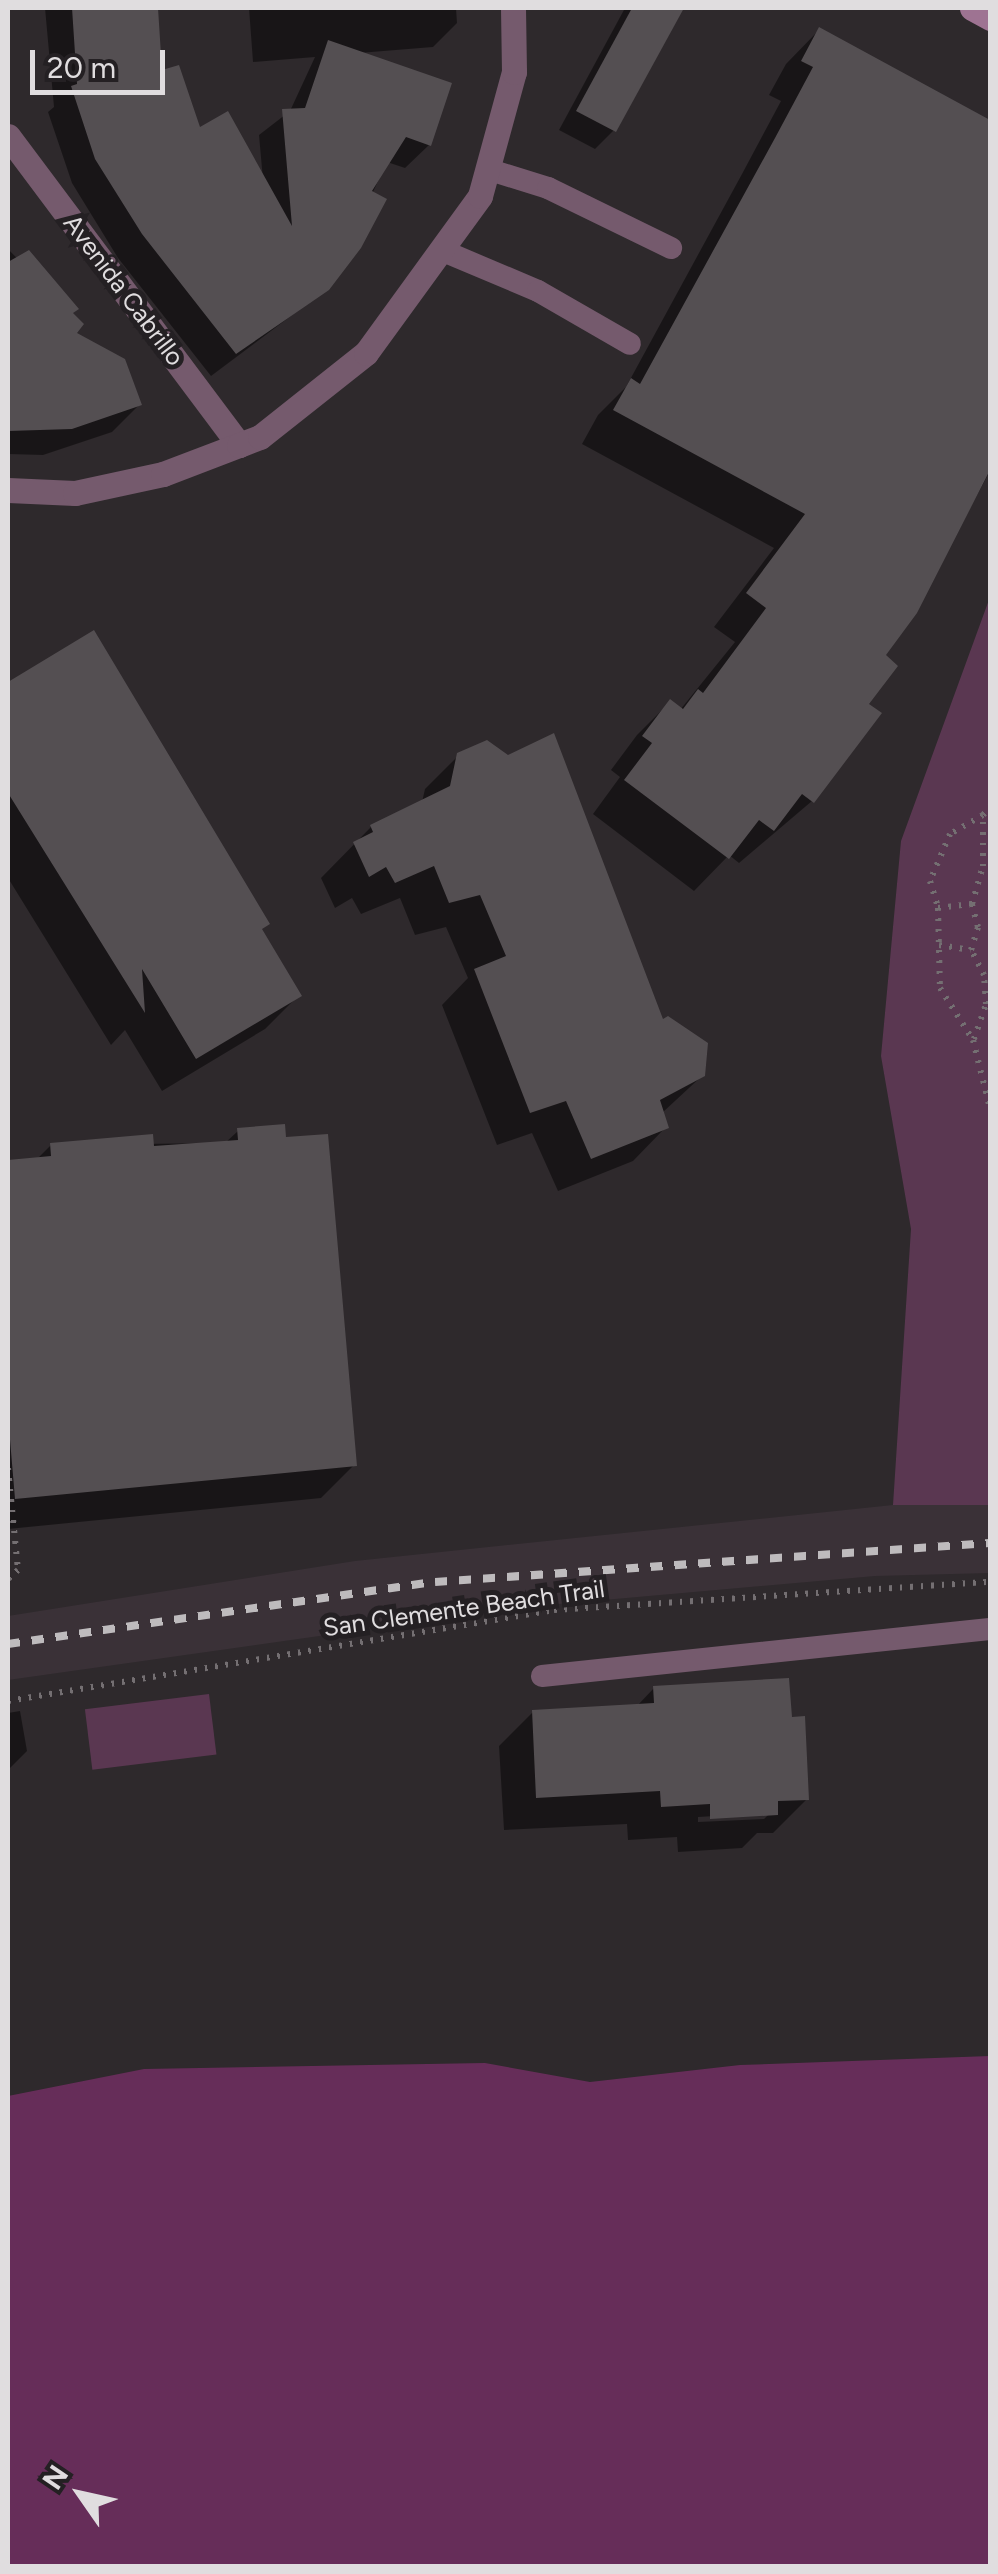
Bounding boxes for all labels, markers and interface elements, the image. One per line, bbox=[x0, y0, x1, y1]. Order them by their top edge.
scale bar bbox=[35, 30, 170, 92]
text: 20 m bbox=[47, 49, 116, 86]
street label: Avenida Cabrillo bbox=[57, 209, 191, 371]
street label: San Clemente Beach Trail bbox=[321, 1573, 607, 1643]
north arrow bbox=[30, 2444, 130, 2544]
text: N bbox=[35, 2459, 75, 2496]

